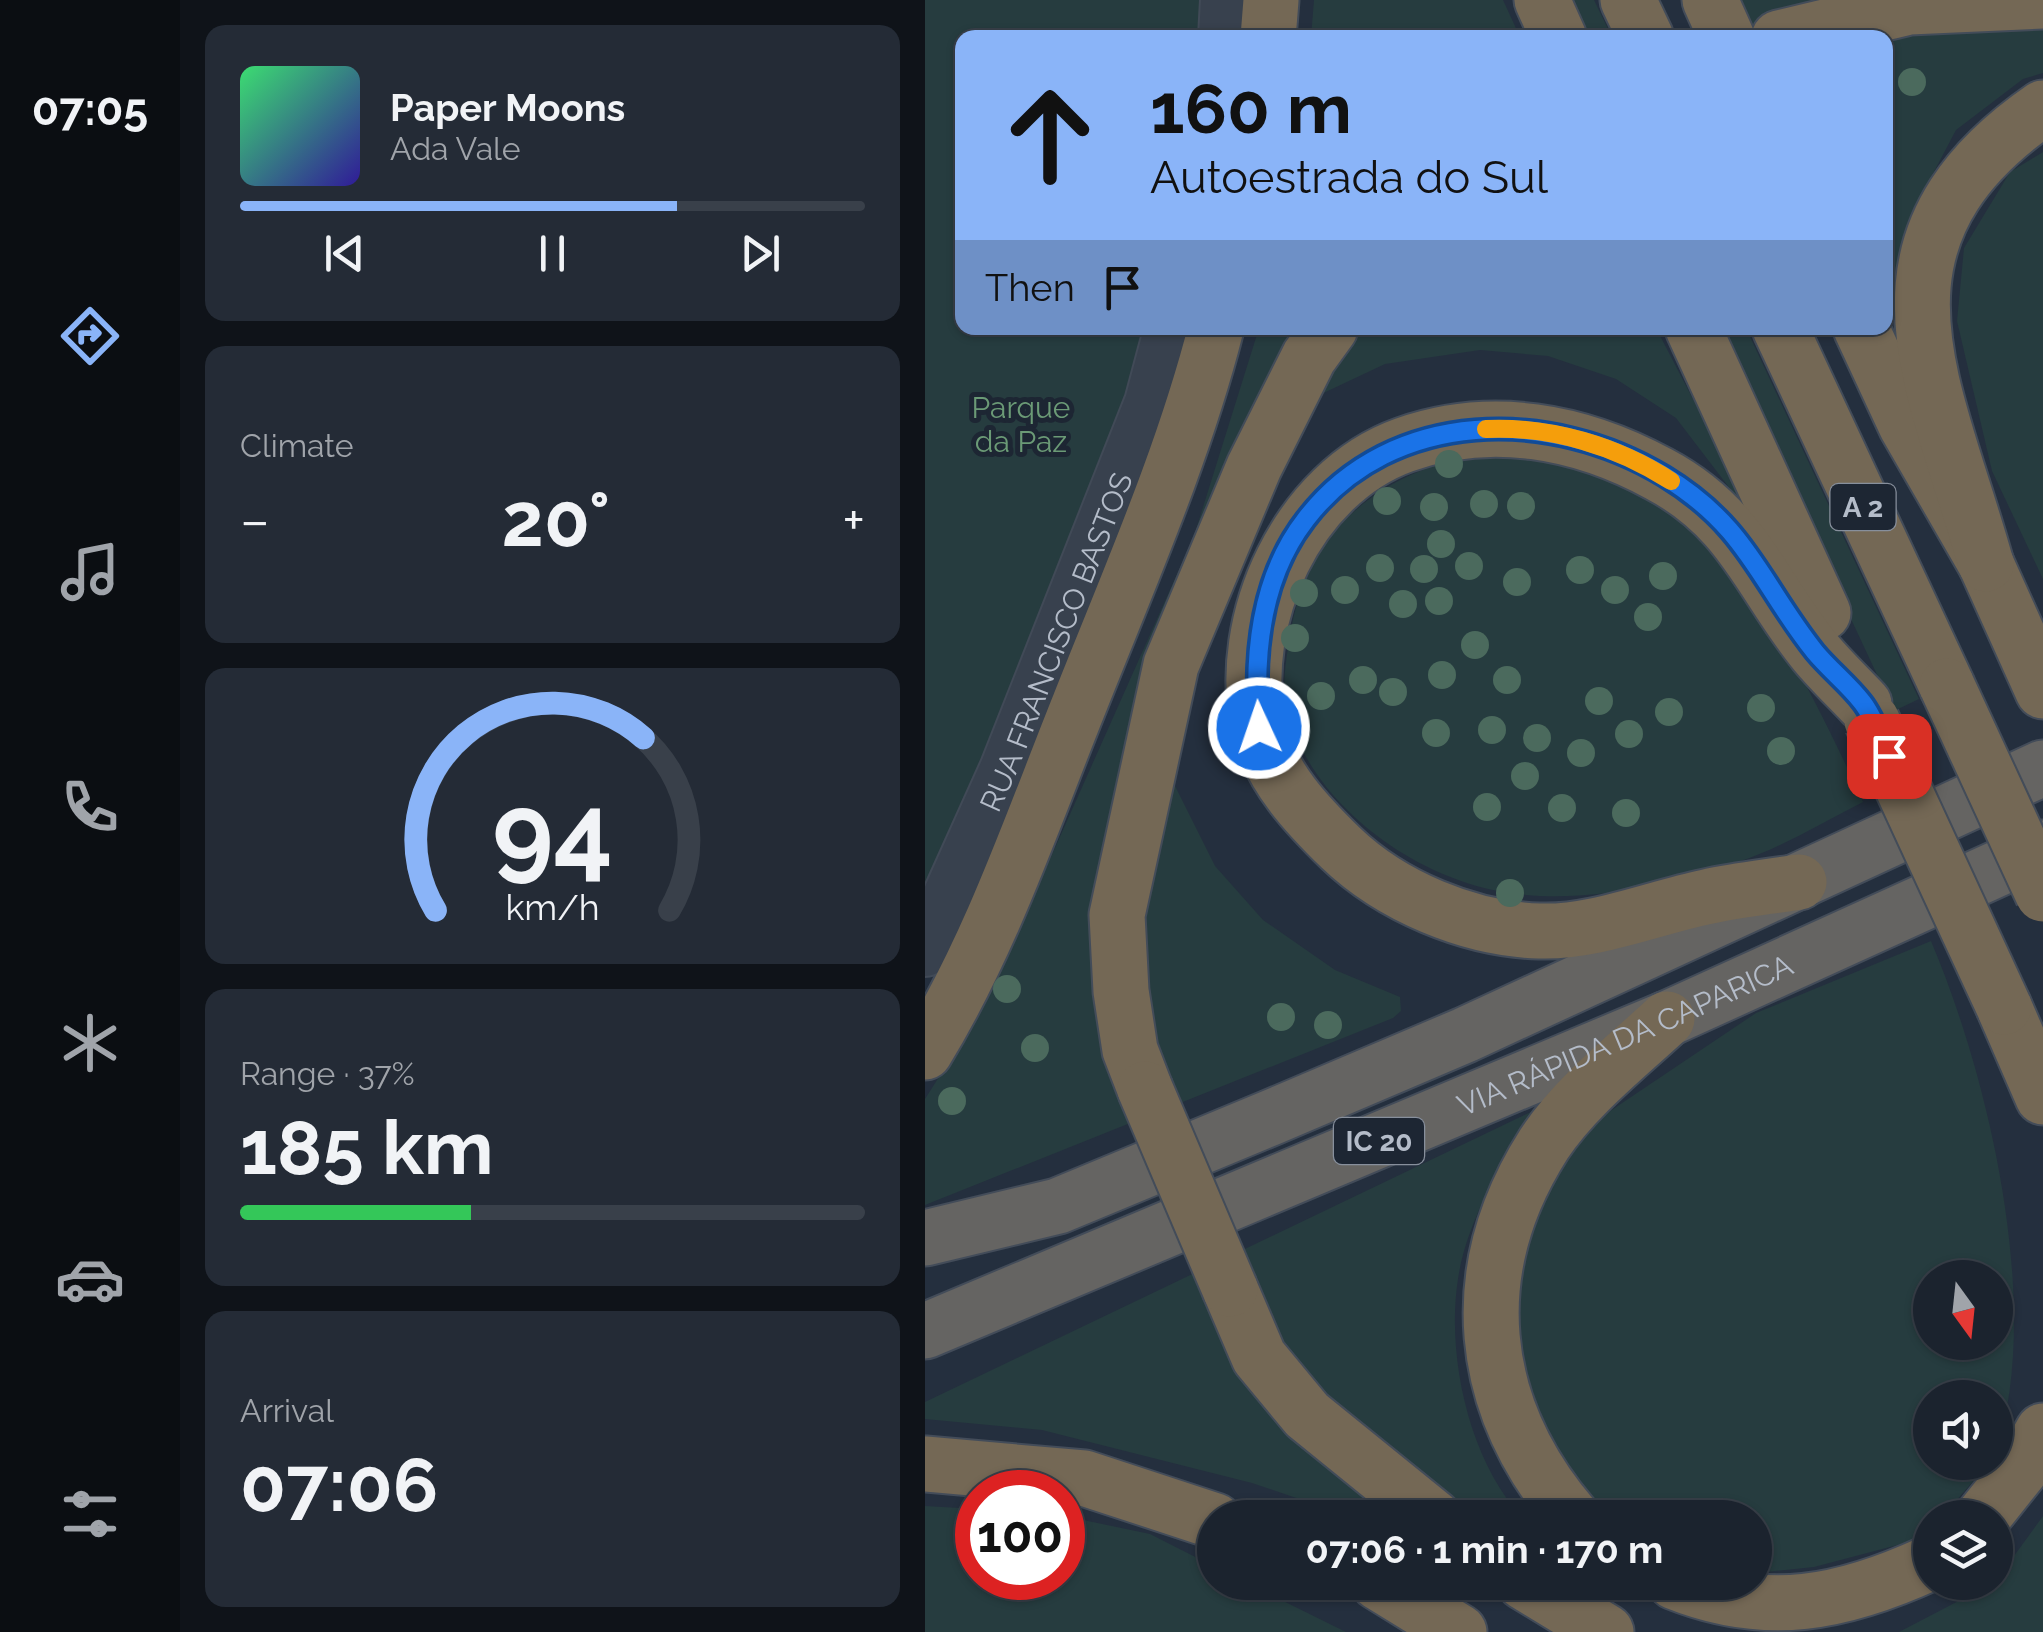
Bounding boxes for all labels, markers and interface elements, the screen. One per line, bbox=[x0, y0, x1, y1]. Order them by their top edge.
text: 160 m bbox=[1150, 67, 1352, 149]
icon: ahead bbox=[985, 70, 1115, 200]
text: 07:05 bbox=[32, 83, 148, 136]
text: Paper Moons bbox=[390, 85, 625, 130]
text: Ada Vale bbox=[390, 130, 521, 167]
text: Autoestrada do Sul bbox=[1150, 151, 1548, 204]
icon: previous bbox=[317, 226, 372, 281]
icon: pause bbox=[525, 226, 580, 281]
icon: next bbox=[733, 226, 788, 281]
icon: arrive bbox=[1095, 260, 1150, 315]
text: Then bbox=[985, 265, 1075, 310]
icon: directions bbox=[55, 301, 125, 371]
park label: Parque da Paz bbox=[972, 390, 1070, 459]
text: Climate bbox=[240, 427, 354, 464]
street label: RUA FRANCISCO BASTOS bbox=[972, 467, 1139, 817]
text: 20° bbox=[502, 475, 610, 564]
road number: A 2 bbox=[1831, 484, 1895, 530]
text: − bbox=[240, 488, 270, 553]
text: + bbox=[842, 488, 865, 553]
icon: music bbox=[55, 537, 125, 607]
position arrow bbox=[1207, 676, 1311, 780]
pin bbox=[1847, 714, 1932, 799]
icon: arrive bbox=[1862, 729, 1917, 784]
text: 94 bbox=[492, 770, 613, 892]
icon: phone bbox=[55, 772, 125, 842]
text: km/h bbox=[505, 886, 600, 928]
street label: VIA RÁPIDA DA CAPARICA bbox=[1452, 947, 1798, 1123]
icon: climate bbox=[55, 1008, 125, 1078]
text: Range · 37% bbox=[240, 1055, 415, 1092]
text: 185 km bbox=[240, 1103, 494, 1192]
road number: IC 20 bbox=[1334, 1118, 1424, 1164]
icon: car bbox=[55, 1244, 125, 1314]
north arrow bbox=[1913, 1260, 2013, 1360]
map controls bbox=[1913, 1260, 2013, 1600]
button: sound bbox=[1913, 1380, 2013, 1480]
text: Arrival bbox=[240, 1392, 334, 1429]
text: 07:06 bbox=[240, 1440, 438, 1529]
speed limit sign: 100 bbox=[955, 1470, 1085, 1600]
icon: filters bbox=[55, 1479, 125, 1549]
button: layers bbox=[1913, 1500, 2013, 1600]
text: 07:06 · 1 min · 170 m bbox=[1306, 1527, 1663, 1572]

